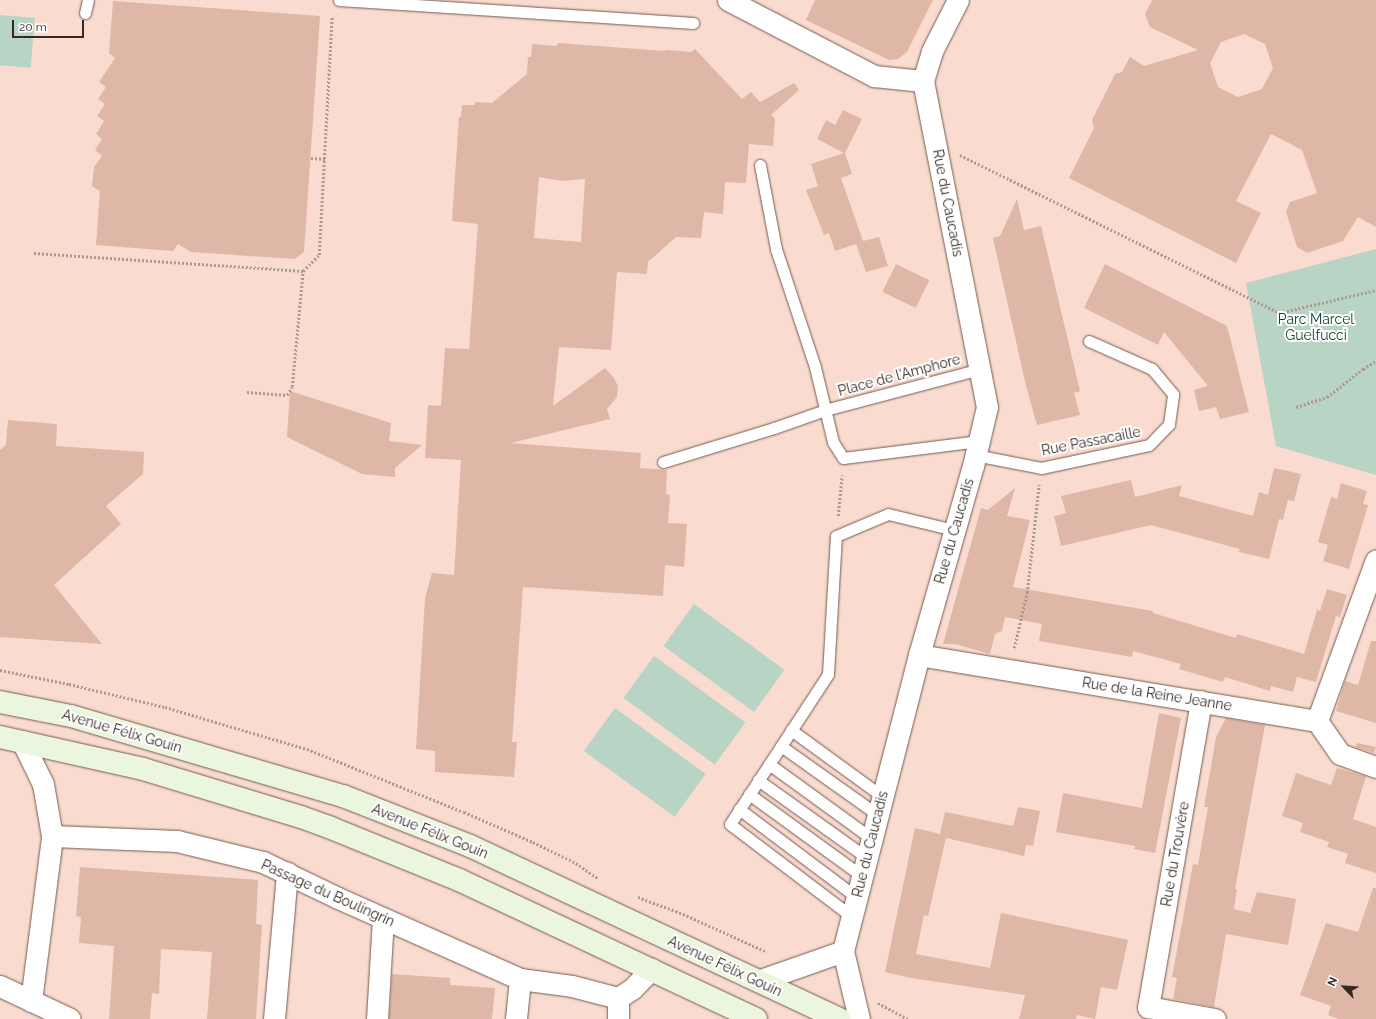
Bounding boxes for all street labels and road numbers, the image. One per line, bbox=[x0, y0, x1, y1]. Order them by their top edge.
street label: Rue du Caucadis bbox=[929, 148, 967, 258]
street label: Place de l'Amphore bbox=[836, 351, 962, 399]
street label: Rue Passacaille bbox=[1040, 423, 1142, 459]
street label: Rue du Caucadis bbox=[931, 476, 977, 586]
street label: Rue de la Reine Jeanne bbox=[1081, 674, 1233, 714]
street label: Avenue Félix Gouin bbox=[60, 706, 184, 756]
street label: Rue du Caucadis bbox=[849, 789, 891, 899]
street label: Avenue Félix Gouin bbox=[369, 800, 491, 862]
street label: Rue du Trouvère bbox=[1157, 800, 1193, 908]
street label: Passage du Boulingrin bbox=[259, 856, 397, 930]
street label: Avenue Félix Gouin bbox=[665, 932, 785, 1000]

